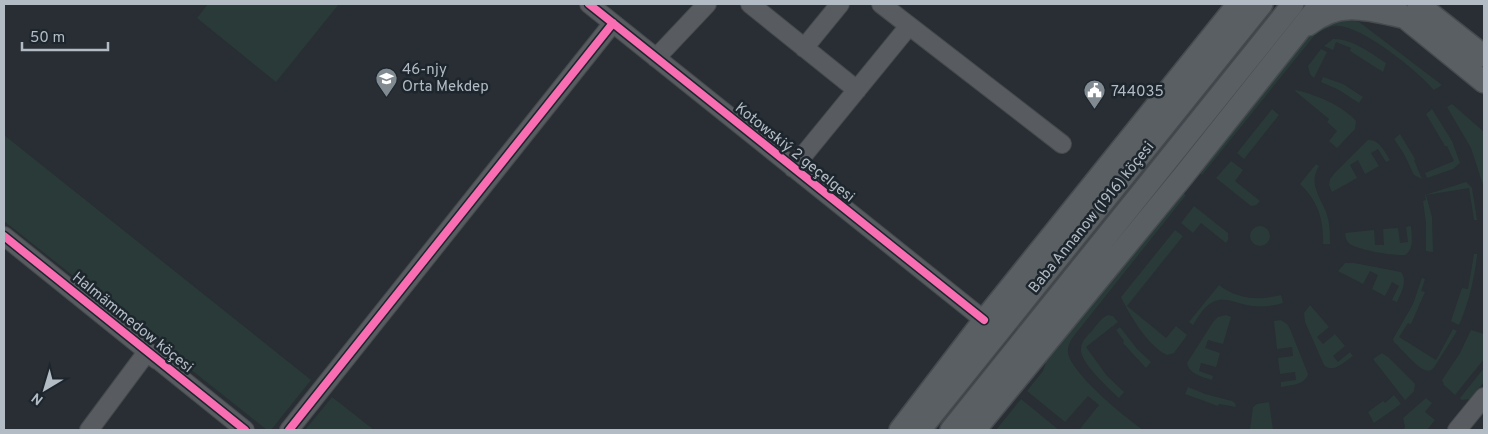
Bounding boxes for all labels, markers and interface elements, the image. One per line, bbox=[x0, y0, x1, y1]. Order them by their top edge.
scale bar bbox=[22, 20, 109, 52]
text: 50 m bbox=[30, 29, 65, 48]
place label: 46-njy Orta Mekdep bbox=[402, 61, 489, 97]
school or university icon: 46-njy Orta Mekdep bbox=[374, 66, 398, 97]
public building icon: 744035 bbox=[1083, 79, 1107, 110]
place label: 744035 bbox=[1111, 83, 1164, 102]
street label: Kotowskiý 2 geçelgesi bbox=[730, 99, 858, 207]
street label: Baba Annanow (1916) köçesi bbox=[1025, 138, 1159, 297]
street label: Halmämmedow köçesi bbox=[68, 269, 196, 378]
north arrow bbox=[20, 364, 70, 414]
text: N bbox=[29, 388, 47, 408]

